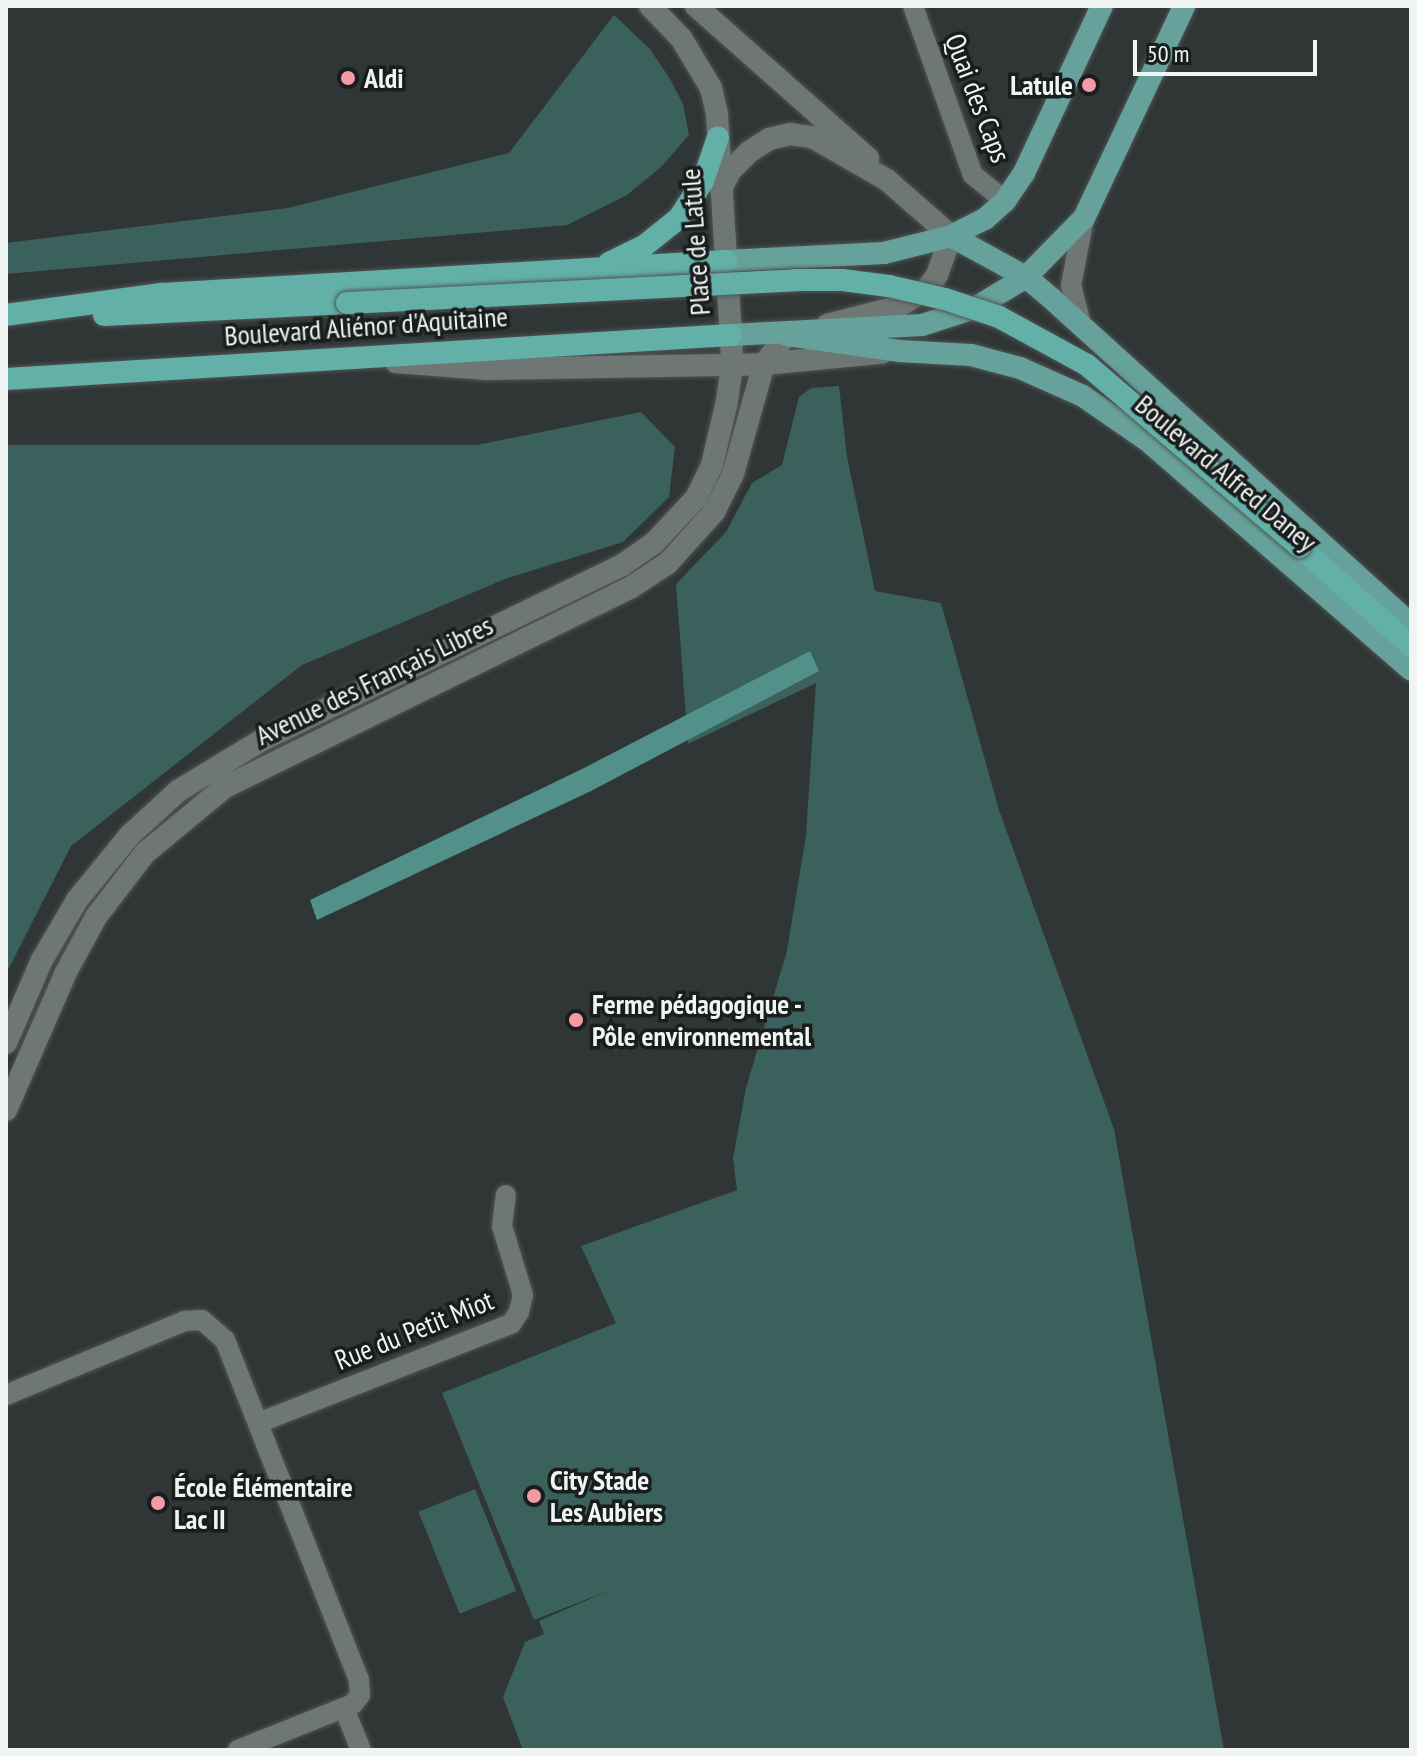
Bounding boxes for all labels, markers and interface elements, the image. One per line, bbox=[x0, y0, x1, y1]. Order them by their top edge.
scale bar bbox=[1137, 24, 1321, 74]
street label: Quai des Caps bbox=[938, 29, 1018, 167]
text: 50 m bbox=[1147, 38, 1189, 69]
place label: Aldi bbox=[364, 61, 404, 95]
place label: Latule bbox=[1010, 68, 1073, 102]
marker: Aldi bbox=[339, 69, 357, 87]
marker: Latule bbox=[1080, 76, 1098, 94]
street label: Place de Latule bbox=[673, 167, 717, 317]
street label: Boulevard Aliénor d'Aquitaine bbox=[223, 299, 509, 353]
street label: Boulevard Alfred Daney bbox=[1128, 387, 1324, 559]
street label: Avenue des Français Libres bbox=[250, 608, 498, 752]
place label: Ferme pédagogique - Pôle environnemental bbox=[592, 987, 811, 1053]
marker: Ferme pédagogique - Pôle environnemental bbox=[567, 1011, 585, 1029]
street label: Rue du Petit Miot bbox=[330, 1283, 498, 1377]
place label: City Stade Les Aubiers bbox=[550, 1463, 664, 1529]
place label: École Élémentaire Lac II bbox=[174, 1470, 353, 1536]
marker: City Stade Les Aubiers bbox=[525, 1487, 543, 1505]
marker: École Élémentaire Lac II bbox=[149, 1494, 167, 1512]

